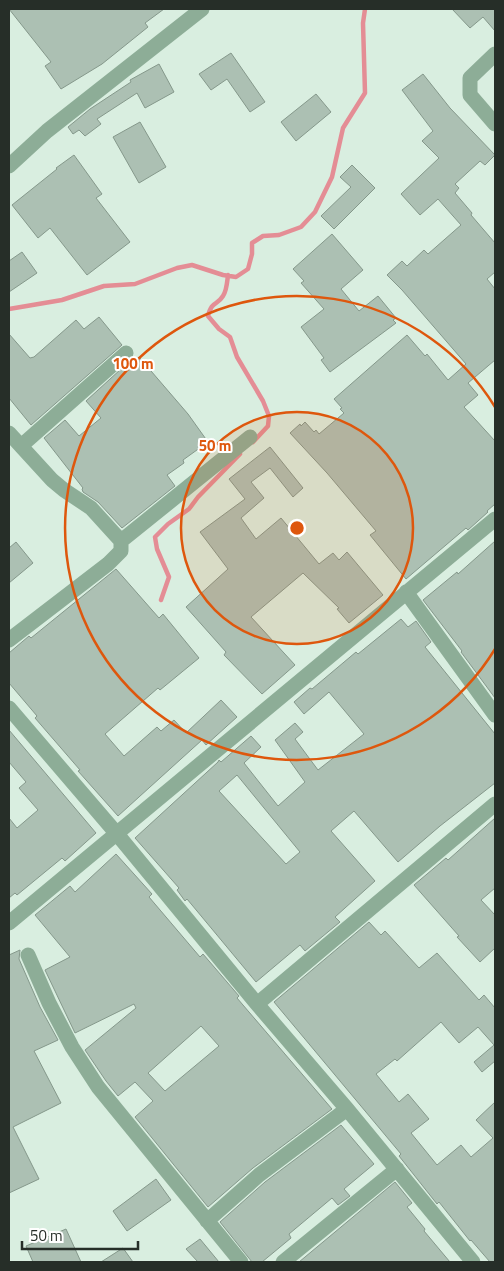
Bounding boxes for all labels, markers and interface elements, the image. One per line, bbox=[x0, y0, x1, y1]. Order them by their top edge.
text: 100 m bbox=[112, 352, 154, 375]
text: 50 m bbox=[199, 434, 231, 457]
centre of rings bbox=[288, 519, 306, 537]
scale bar bbox=[22, 1218, 139, 1250]
text: 50 m bbox=[30, 1224, 63, 1247]

